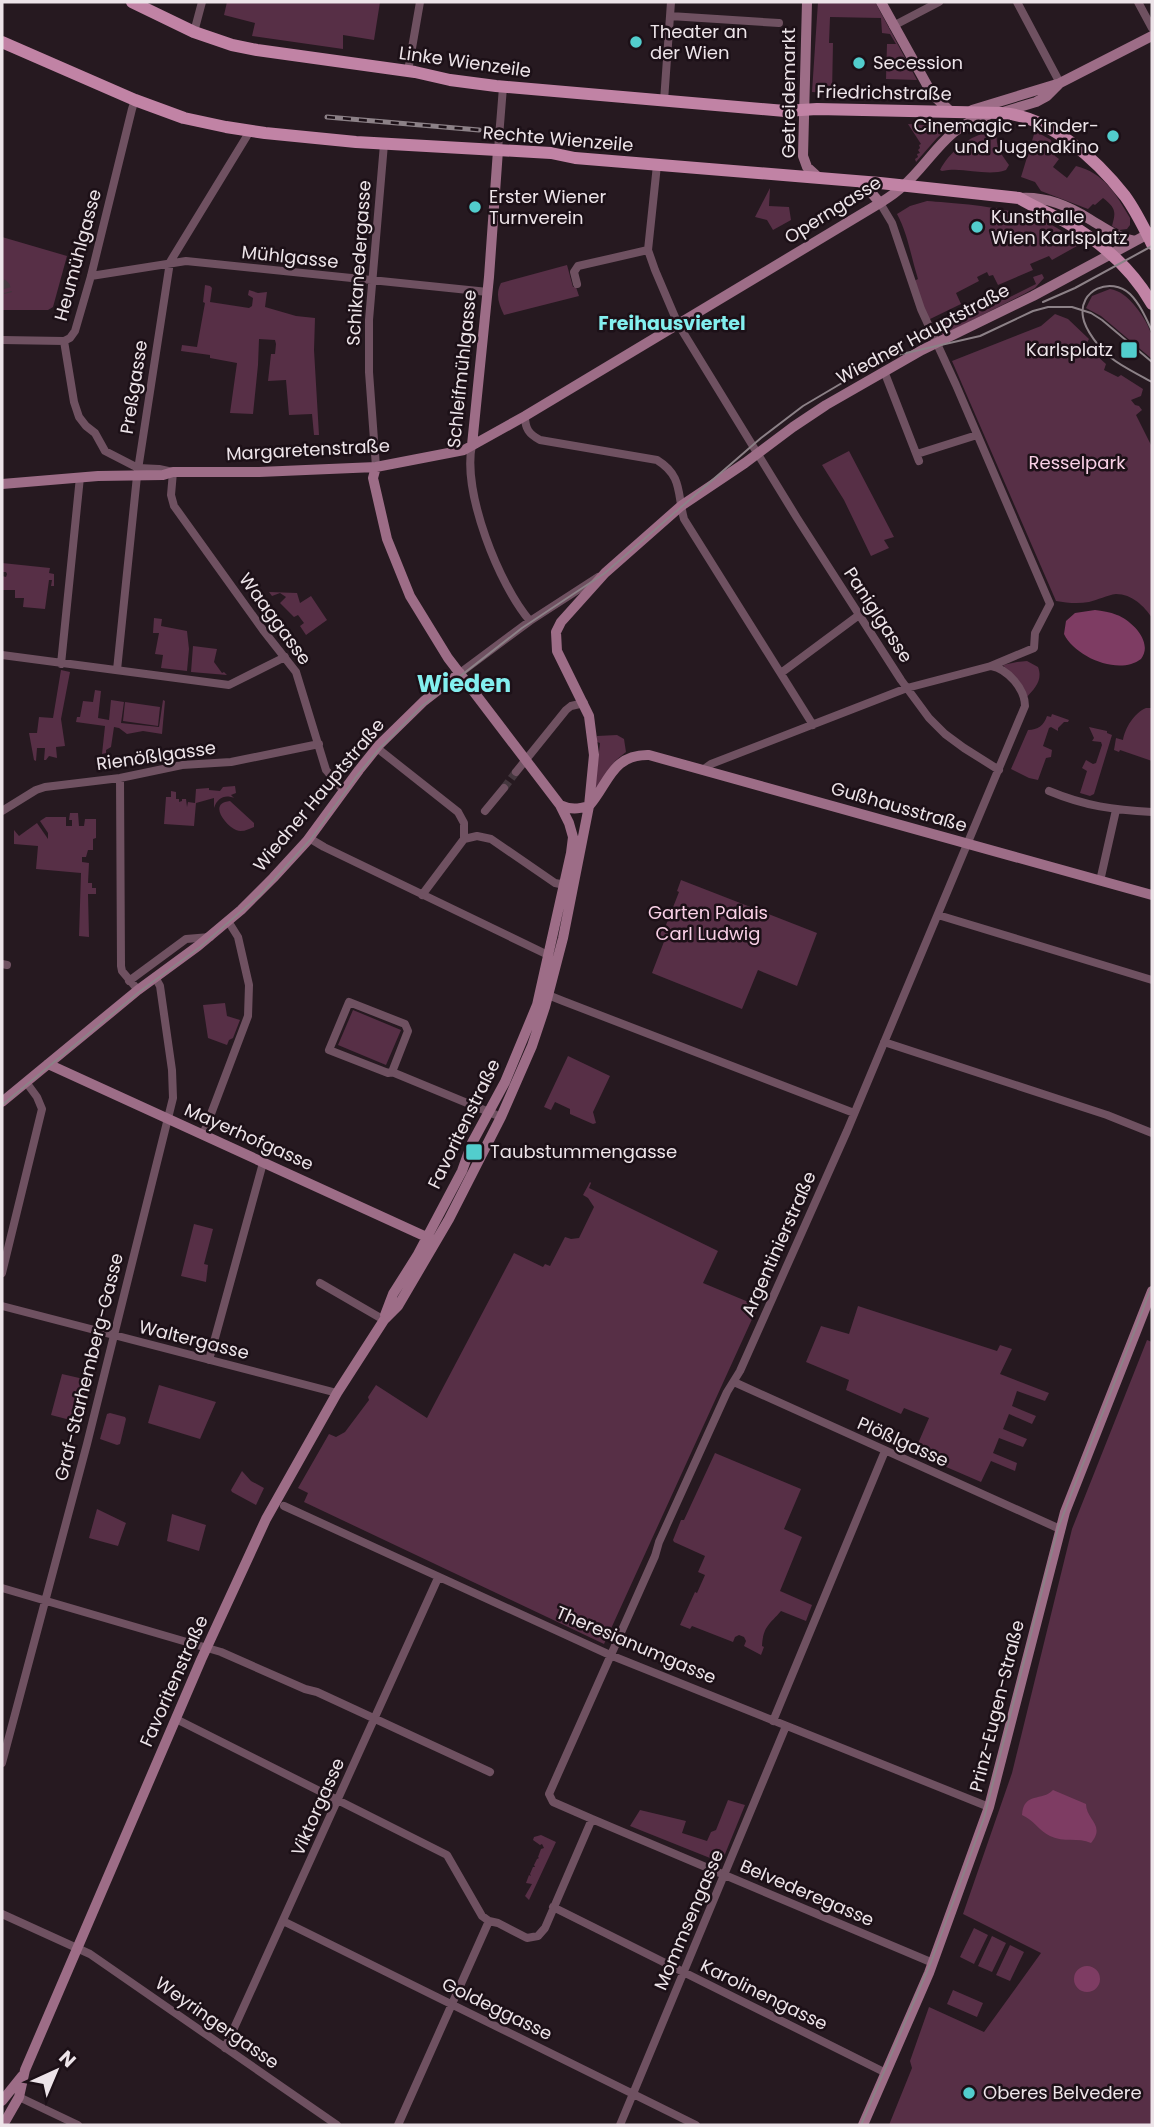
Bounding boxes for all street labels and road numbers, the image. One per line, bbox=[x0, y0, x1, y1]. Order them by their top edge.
street label: Getreidemarkt bbox=[776, 28, 801, 158]
street label: Linke Wienzeile bbox=[397, 40, 533, 83]
street label: Friedrichstraße bbox=[816, 79, 952, 106]
street label: Rechte Wienzeile bbox=[482, 119, 634, 158]
street label: Operngasse bbox=[779, 170, 886, 249]
street label: Schikanedergasse bbox=[340, 179, 377, 347]
street label: Heumühlgasse bbox=[48, 186, 107, 324]
street label: Mühlgasse bbox=[240, 239, 340, 274]
street label: Wiedner Hauptstraße bbox=[832, 277, 1014, 390]
street label: Schleifmühlgasse bbox=[441, 288, 482, 449]
street label: Preßgasse bbox=[114, 338, 153, 436]
street label: Margaretenstraße bbox=[225, 433, 391, 466]
street label: Paniglgasse bbox=[838, 562, 919, 667]
street label: Waaggasse bbox=[233, 568, 317, 670]
street label: Wiedner Hauptstraße bbox=[247, 713, 390, 876]
street label: Rienößlgasse bbox=[95, 735, 217, 776]
street label: Gußhausstraße bbox=[828, 775, 970, 838]
street label: Favoritenstraße bbox=[421, 1055, 506, 1193]
street label: Mayerhofgasse bbox=[181, 1097, 318, 1176]
street label: Argentinierstraße bbox=[735, 1167, 822, 1320]
street label: Graf-Starhemberg-Gasse bbox=[48, 1250, 129, 1484]
street label: Waltergasse bbox=[136, 1314, 252, 1365]
street label: Plößlgasse bbox=[854, 1410, 953, 1473]
street label: Theresianumgasse bbox=[552, 1599, 720, 1690]
street label: Favoritenstraße bbox=[133, 1611, 214, 1751]
street label: Prinz-Eugen-Straße bbox=[963, 1617, 1030, 1794]
street label: Viktorgasse bbox=[285, 1754, 350, 1860]
street label: Mommsengasse bbox=[648, 1846, 729, 1994]
street label: Belvederegasse bbox=[736, 1853, 878, 1932]
street label: Karolinengasse bbox=[696, 1953, 832, 2036]
street label: Weyringergasse bbox=[150, 1971, 284, 2075]
street label: Goldeggasse bbox=[438, 1971, 557, 2046]

